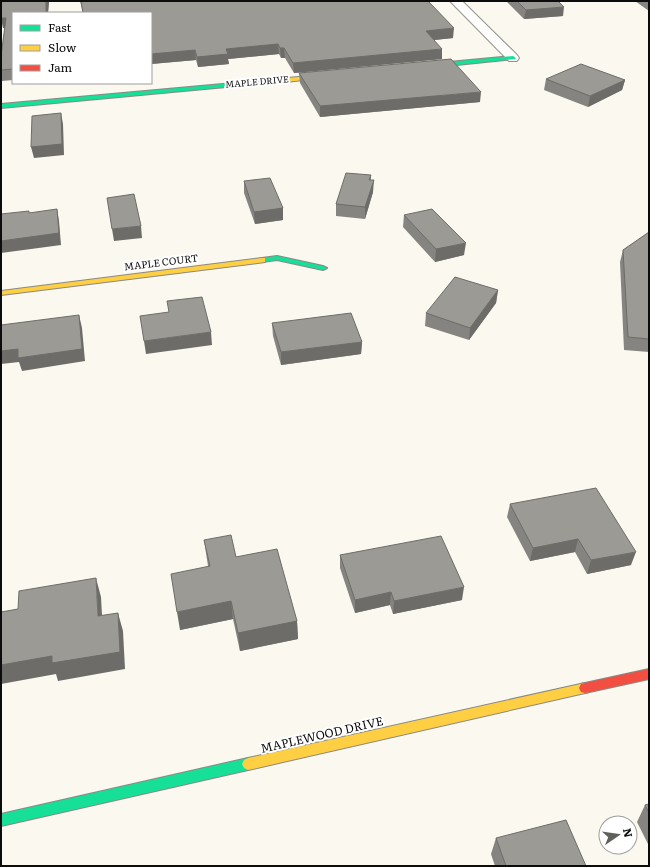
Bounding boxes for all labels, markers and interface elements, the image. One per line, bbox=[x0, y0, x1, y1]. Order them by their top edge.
legend bbox=[12, 12, 152, 84]
text: Fast bbox=[48, 18, 72, 36]
text: Slow bbox=[48, 38, 77, 56]
text: Jam bbox=[48, 58, 73, 76]
street label: MAPLE DRIVE bbox=[225, 71, 290, 91]
street label: MAPLE COURT bbox=[123, 250, 199, 273]
street label: MAPLEWOOD DRIVE bbox=[259, 711, 385, 757]
north arrow bbox=[598, 815, 638, 855]
text: N bbox=[620, 826, 638, 839]

